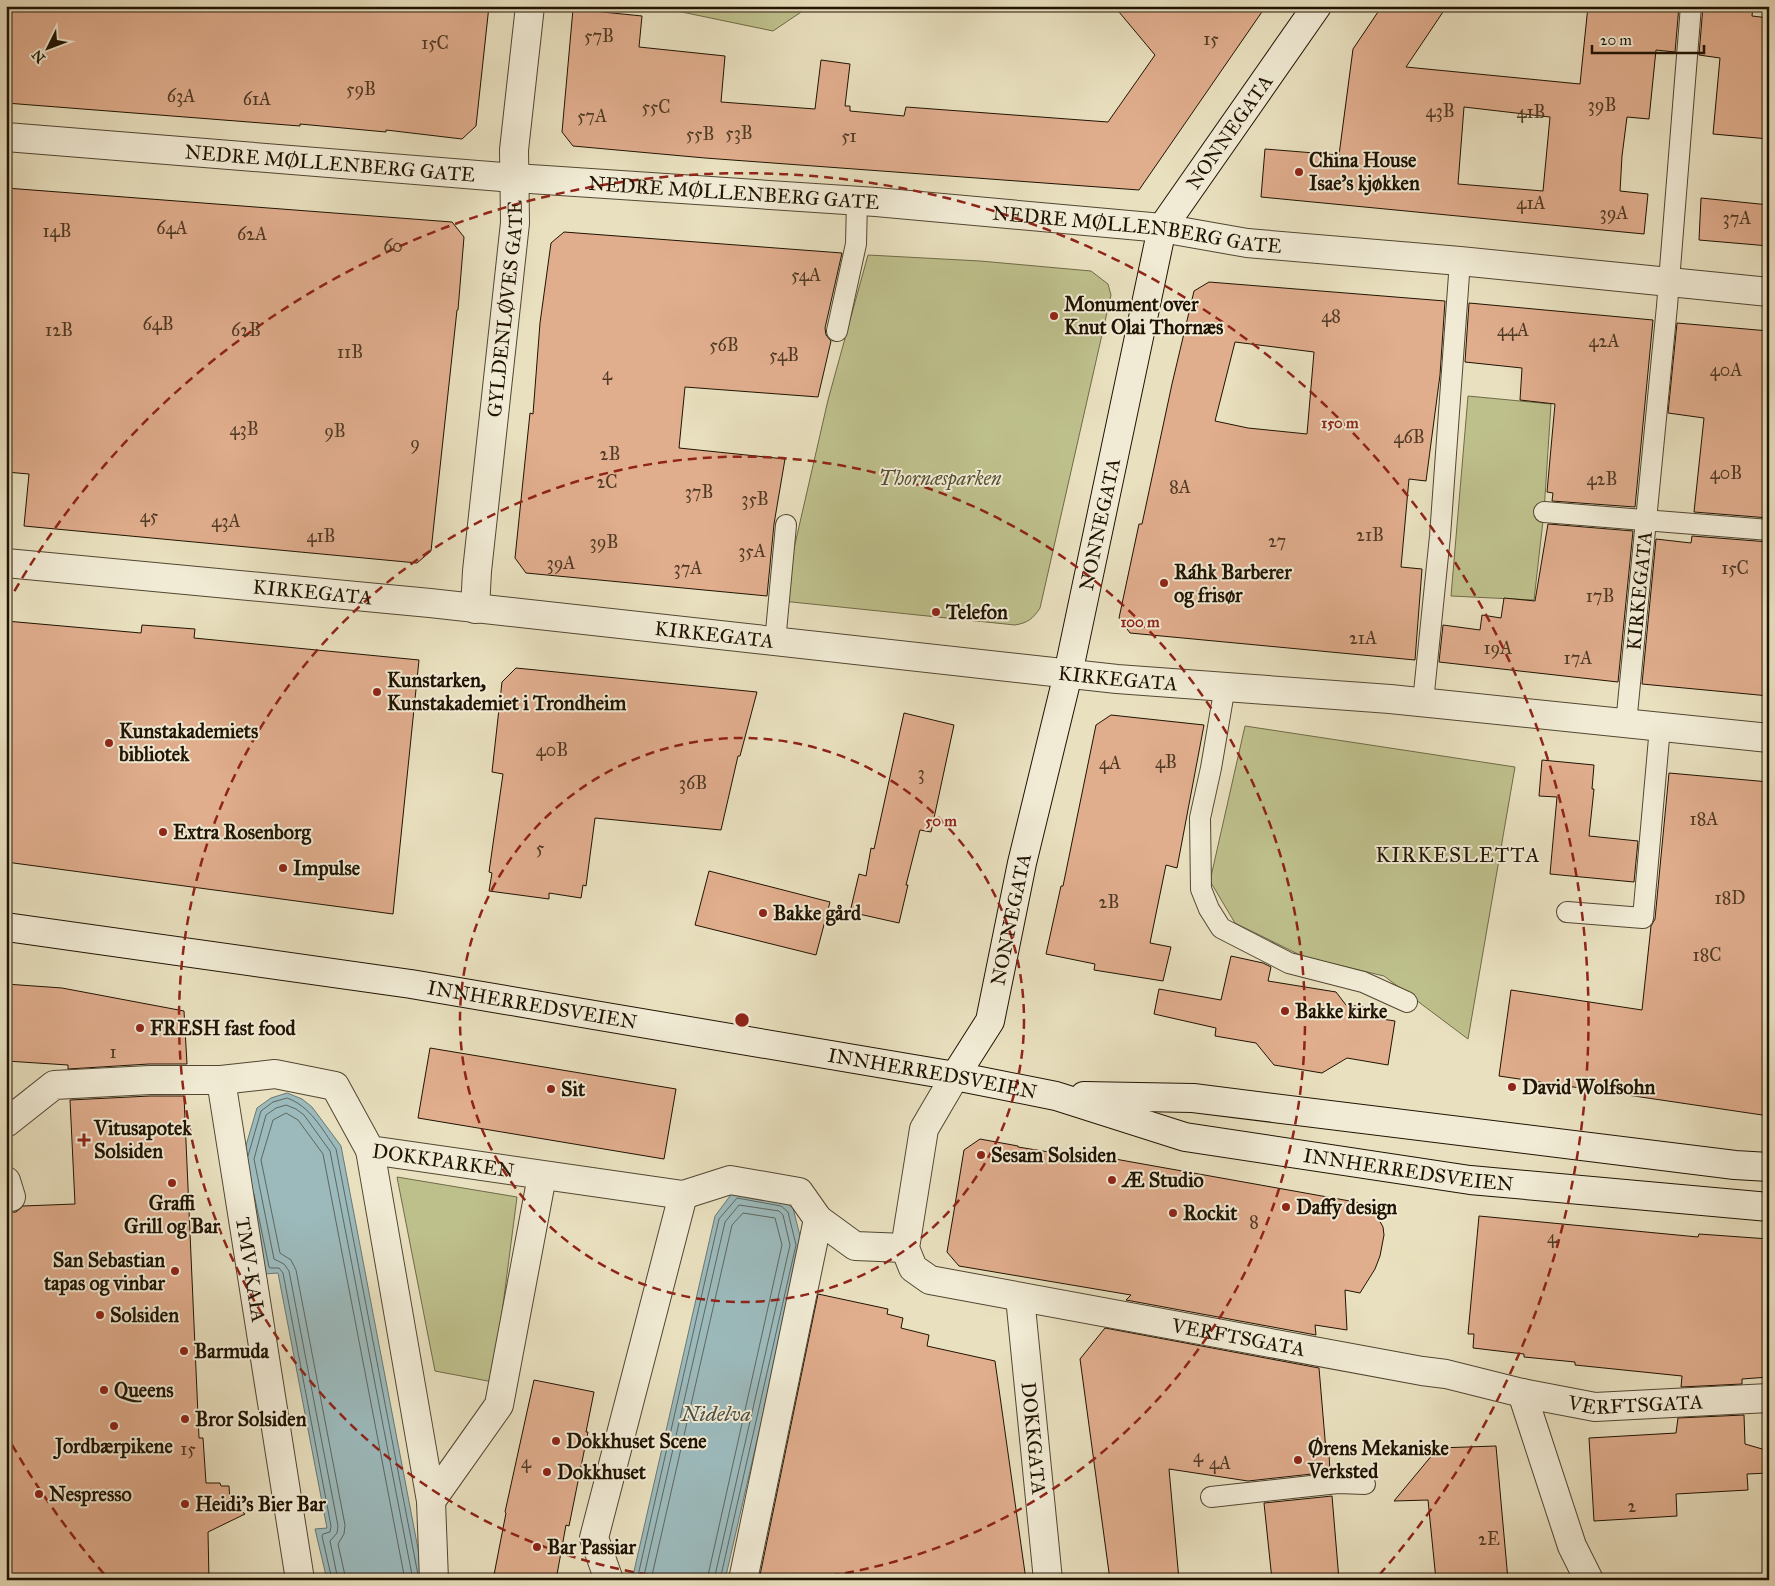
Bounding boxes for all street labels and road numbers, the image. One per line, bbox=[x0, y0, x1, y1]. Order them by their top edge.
street label: NONNEGATA bbox=[1181, 69, 1278, 194]
street label: NEDRE MØLLENBERG GATE bbox=[184, 139, 476, 187]
street label: NEDRE MØLLENBERG GATE bbox=[588, 171, 880, 214]
street label: GYLDENLØVES GATE bbox=[482, 200, 527, 418]
street label: NEDRE MØLLENBERG GATE bbox=[991, 201, 1283, 258]
street label: NONNEGATA bbox=[1074, 455, 1125, 592]
street label: KIRKEGATA bbox=[1621, 529, 1657, 651]
street label: KIRKEGATA bbox=[252, 574, 374, 610]
street label: KIRKEGATA bbox=[654, 616, 776, 653]
street label: KIRKEGATA bbox=[1057, 661, 1179, 695]
street label: NONNEGATA bbox=[986, 850, 1036, 988]
street label: INNHERREDSVEIEN bbox=[426, 975, 639, 1034]
street label: INNHERREDSVEIEN bbox=[826, 1043, 1039, 1104]
street label: DOKKPARKEN bbox=[371, 1138, 516, 1183]
street label: INNHERREDSVEIEN bbox=[1302, 1143, 1515, 1196]
street label: TMV-KAIA bbox=[231, 1215, 271, 1324]
street label: VERFTSGATA bbox=[1169, 1313, 1308, 1361]
street label: DOKKGATA bbox=[1016, 1381, 1052, 1496]
street label: VERFTSGATA bbox=[1565, 1389, 1704, 1419]

